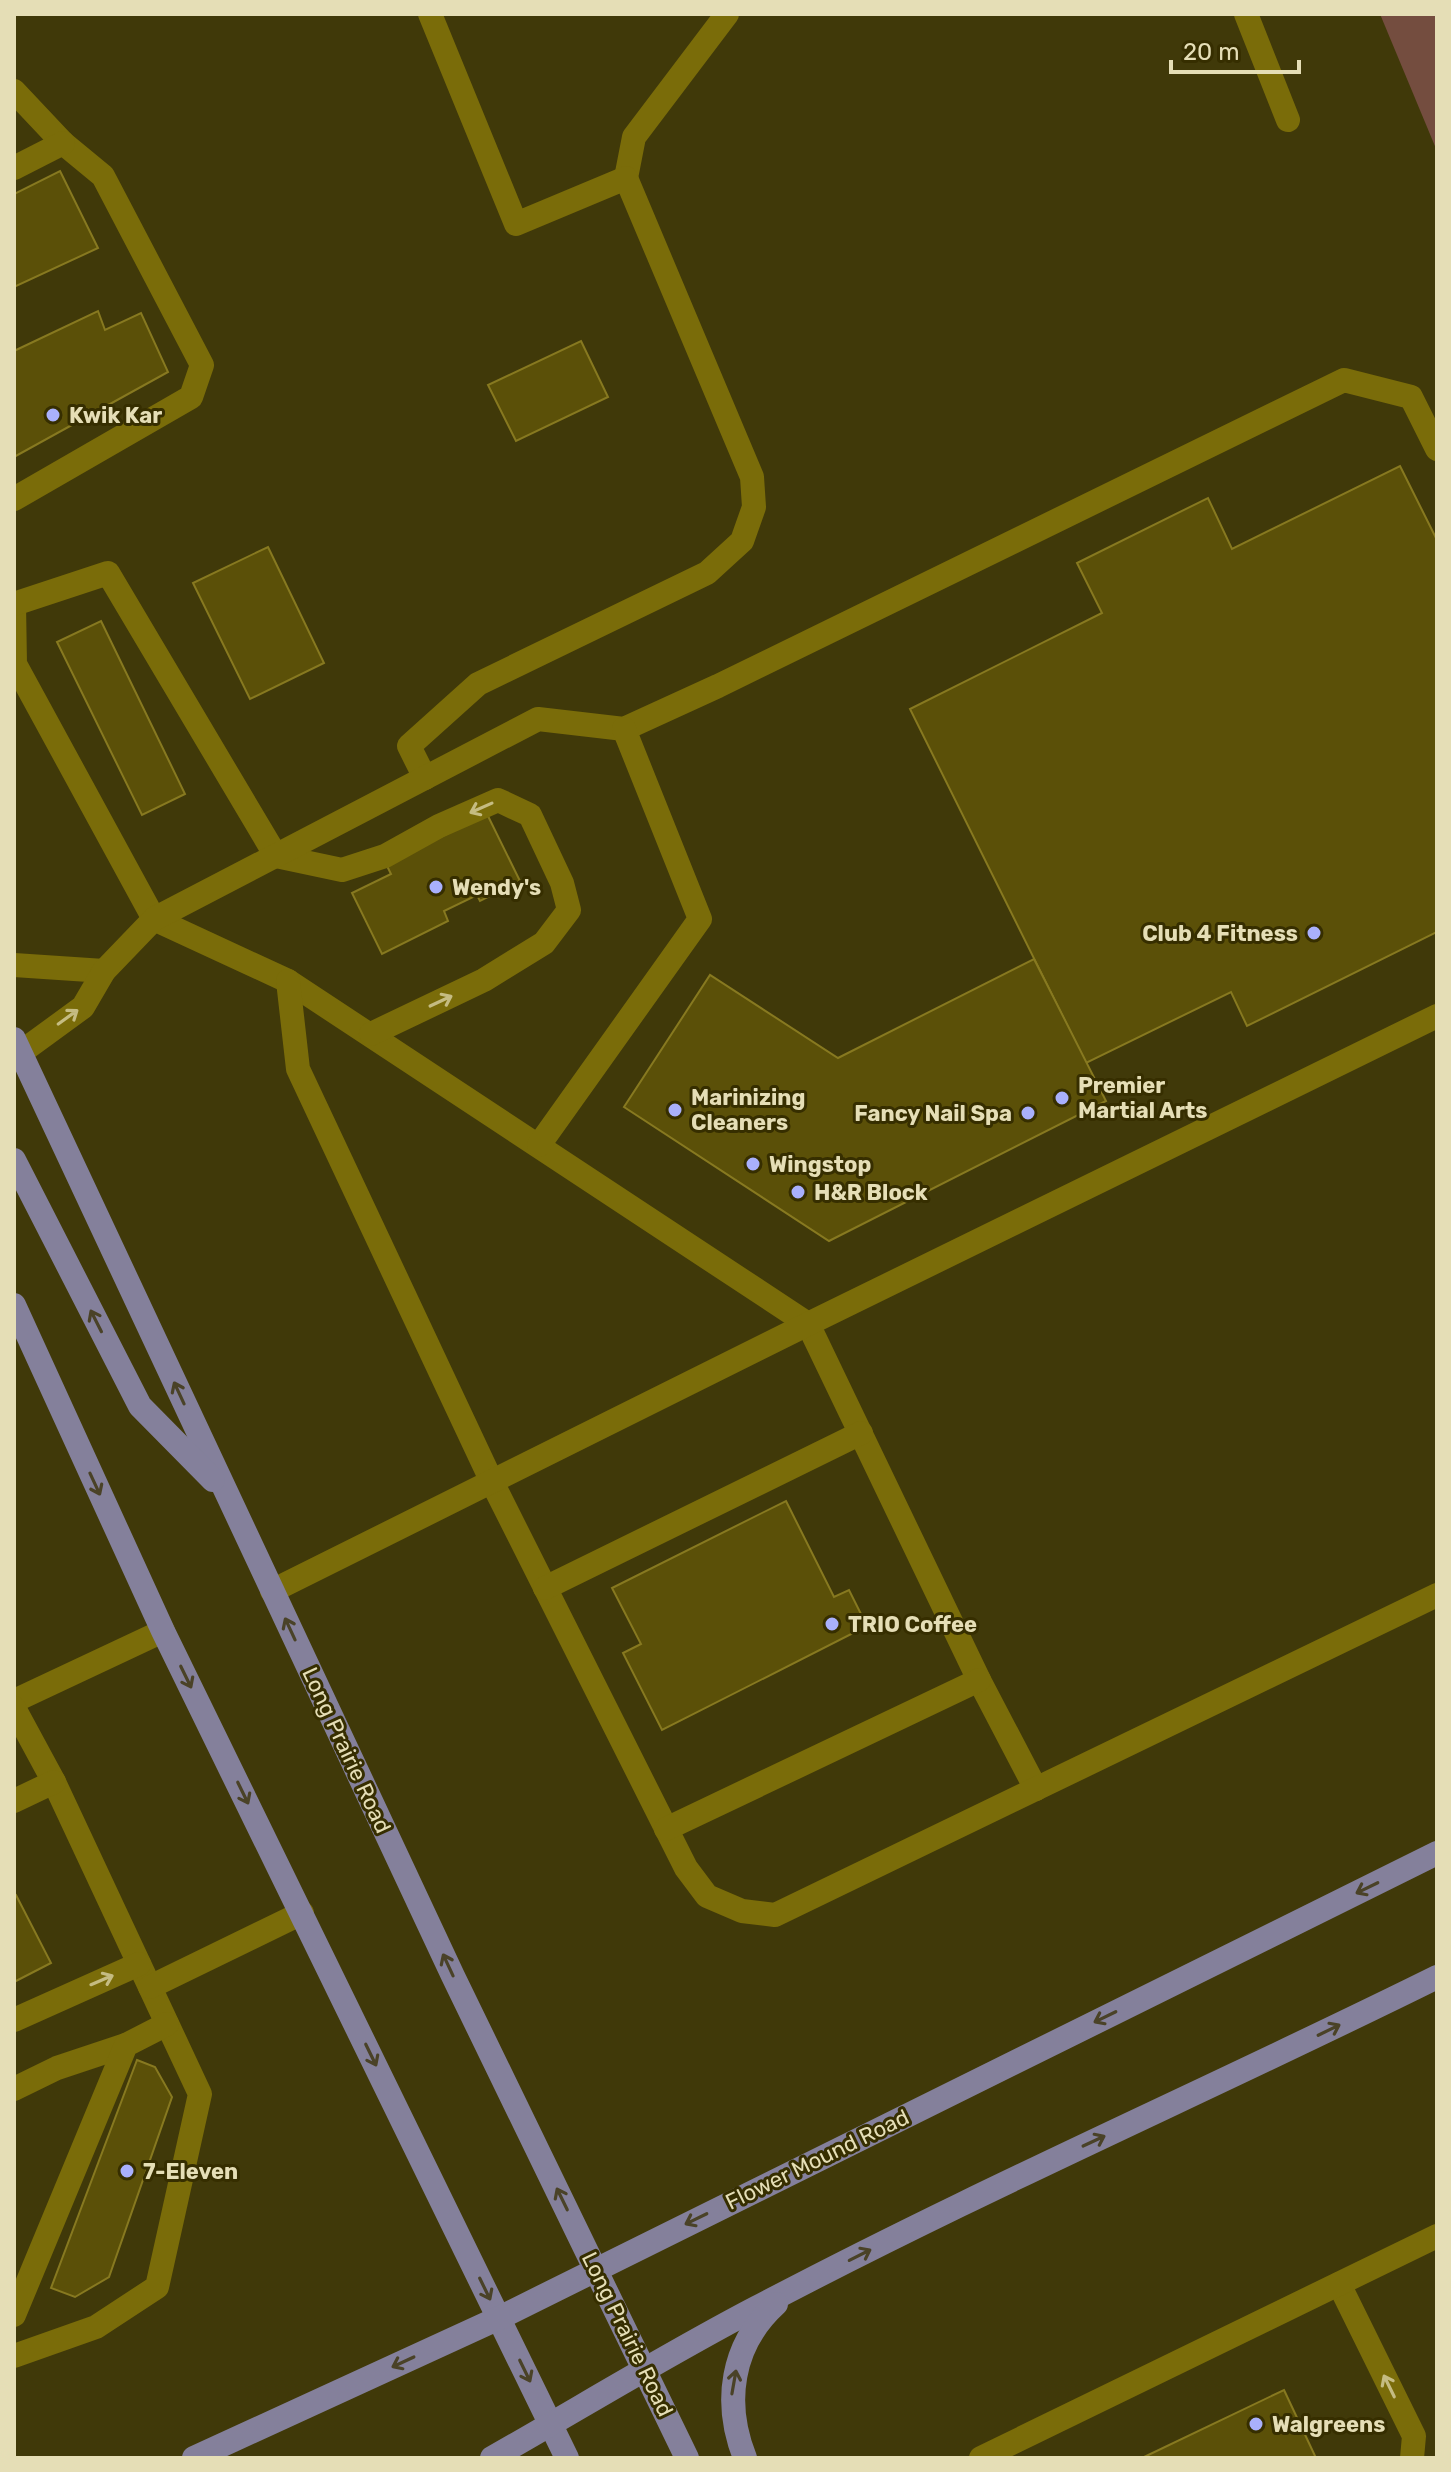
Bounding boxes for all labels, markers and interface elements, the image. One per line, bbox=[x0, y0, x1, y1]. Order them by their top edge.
scale bar bbox=[1171, 24, 1299, 74]
text: 20 m bbox=[1183, 38, 1240, 66]
place label: Kwik Kar bbox=[69, 402, 162, 429]
marker: Kwik Kar bbox=[44, 406, 62, 424]
one-way arrow bbox=[469, 801, 494, 816]
place label: Wendy's bbox=[452, 874, 541, 901]
marker: Wendy's bbox=[427, 878, 445, 896]
place label: Club 4 Fitness bbox=[1142, 920, 1298, 947]
marker: Club 4 Fitness bbox=[1305, 924, 1323, 942]
one-way arrow bbox=[429, 992, 453, 1007]
one-way arrow bbox=[57, 1009, 78, 1026]
place label: Premier Martial Arts bbox=[1078, 1072, 1207, 1124]
place label: Marinizing Cleaners bbox=[691, 1084, 805, 1136]
marker: Premier Martial Arts bbox=[1053, 1089, 1071, 1107]
place label: Fancy Nail Spa bbox=[854, 1100, 1012, 1127]
marker: Marinizing Cleaners bbox=[666, 1101, 684, 1119]
marker: Fancy Nail Spa bbox=[1019, 1104, 1037, 1122]
place label: Wingstop bbox=[769, 1151, 871, 1178]
marker: Wingstop bbox=[744, 1155, 762, 1173]
place label: H&R Block bbox=[814, 1179, 928, 1206]
marker: H&R Block bbox=[789, 1183, 807, 1201]
one-way arrow bbox=[87, 1310, 103, 1334]
one-way arrow bbox=[171, 1382, 186, 1406]
one-way arrow bbox=[88, 1472, 103, 1496]
place label: TRIO Coffee bbox=[848, 1611, 977, 1638]
marker: TRIO Coffee bbox=[823, 1615, 841, 1633]
one-way arrow bbox=[282, 1617, 297, 1641]
street label: Long Prairie Road bbox=[296, 1663, 397, 1837]
one-way arrow bbox=[179, 1665, 194, 1688]
one-way arrow bbox=[236, 1781, 251, 1805]
one-way arrow bbox=[1356, 1881, 1380, 1896]
one-way arrow bbox=[440, 1953, 455, 1977]
one-way arrow bbox=[89, 1971, 114, 1986]
one-way arrow bbox=[1093, 2010, 1117, 2026]
one-way arrow bbox=[1316, 2022, 1340, 2037]
one-way arrow bbox=[364, 2043, 379, 2067]
street label: Flower Mound Road bbox=[721, 2103, 913, 2216]
one-way arrow bbox=[1082, 2133, 1106, 2148]
place label: 7-Eleven bbox=[143, 2158, 238, 2185]
marker: 7-Eleven bbox=[118, 2162, 136, 2180]
one-way arrow bbox=[554, 2187, 569, 2211]
one-way arrow bbox=[684, 2212, 708, 2227]
street label: Long Prairie Road bbox=[576, 2247, 679, 2421]
one-way arrow bbox=[848, 2247, 872, 2262]
one-way arrow bbox=[478, 2276, 493, 2300]
one-way arrow bbox=[391, 2355, 415, 2370]
one-way arrow bbox=[518, 2359, 533, 2383]
one-way arrow bbox=[727, 2370, 742, 2395]
one-way arrow bbox=[1381, 2374, 1396, 2398]
place label: Walgreens bbox=[1272, 2411, 1385, 2438]
marker: Walgreens bbox=[1247, 2415, 1265, 2433]

